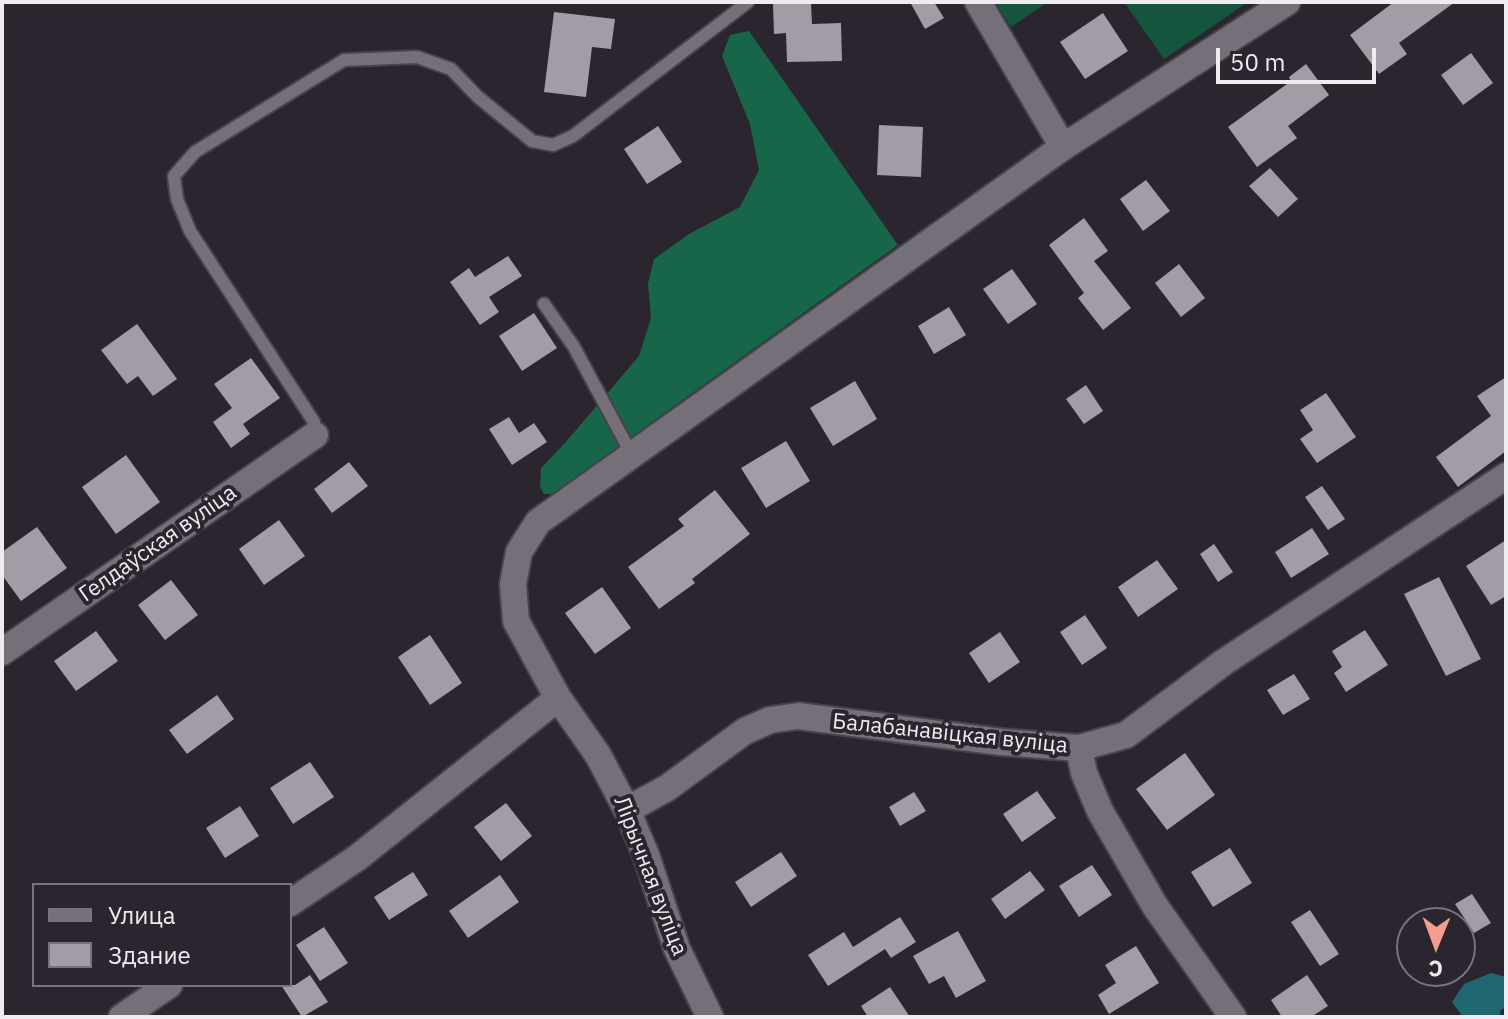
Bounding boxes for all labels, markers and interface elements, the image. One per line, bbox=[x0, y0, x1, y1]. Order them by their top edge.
scale bar bbox=[1220, 32, 1380, 82]
text: 50 m bbox=[1230, 46, 1285, 78]
street label: Гелдаўская вуліца bbox=[74, 480, 242, 608]
street label: Балабанавіцкая вуліца bbox=[831, 709, 1069, 759]
street label: Лірычная вуліца bbox=[608, 793, 692, 959]
legend bbox=[32, 883, 292, 987]
text: Улица bbox=[108, 899, 176, 931]
north arrow bbox=[1396, 907, 1476, 987]
text: Здание bbox=[108, 939, 191, 971]
text: С bbox=[1428, 955, 1443, 984]

